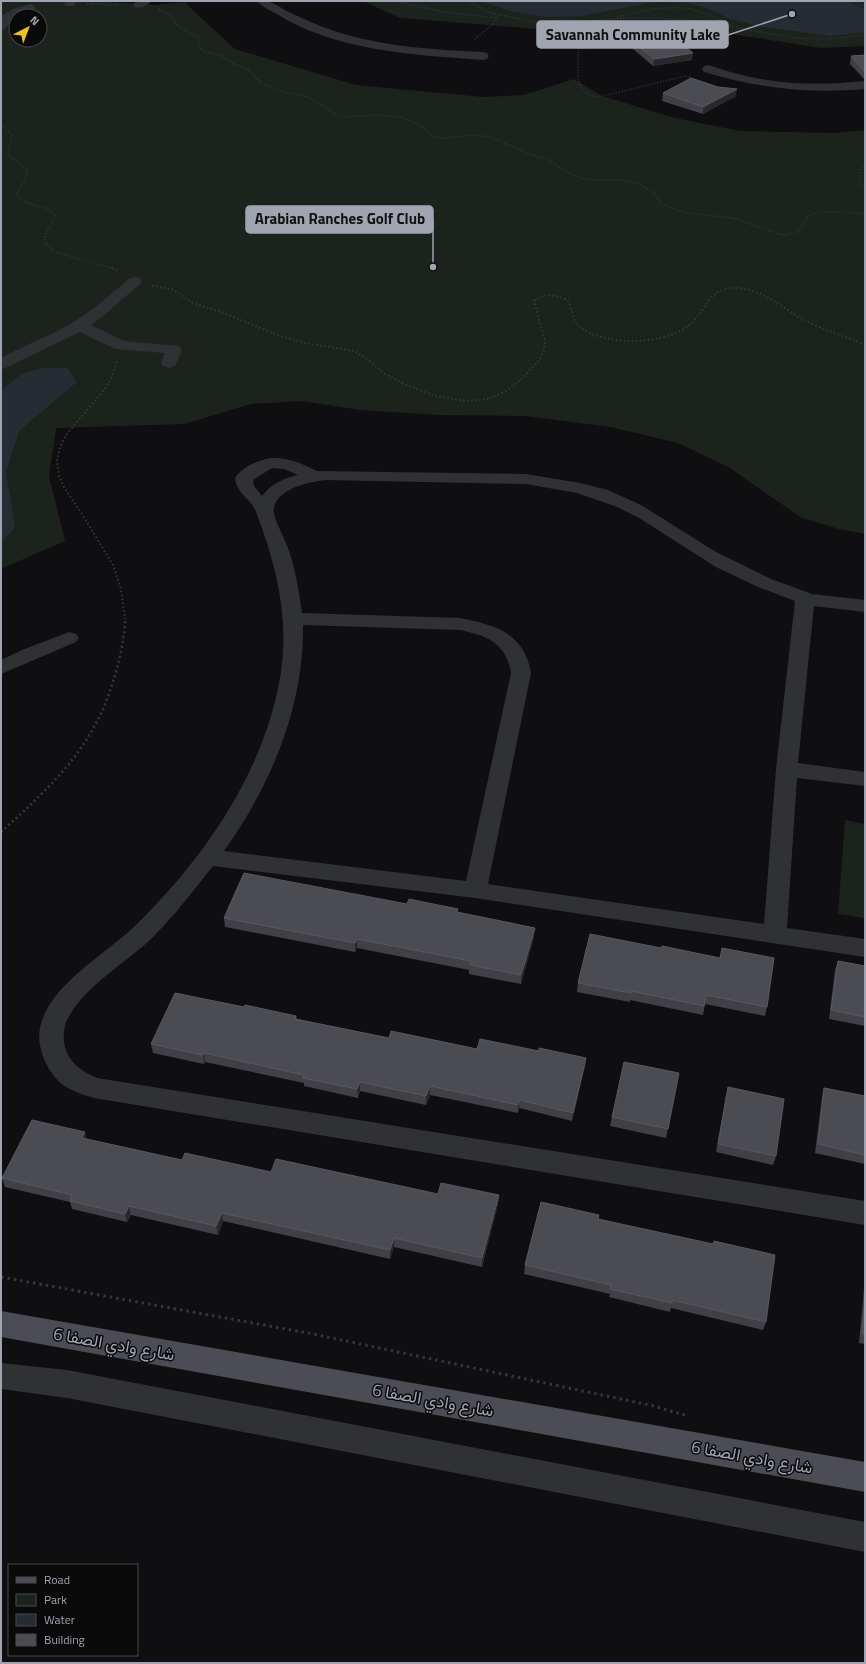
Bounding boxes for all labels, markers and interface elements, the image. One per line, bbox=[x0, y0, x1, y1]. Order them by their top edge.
north arrow bbox=[8, 8, 48, 48]
text: N bbox=[27, 12, 43, 29]
callout: Savannah Community Lake bbox=[537, 21, 728, 48]
text: Savannah Community Lake bbox=[546, 23, 721, 46]
callout: Arabian Ranches Golf Club bbox=[246, 206, 433, 233]
text: Arabian Ranches Golf Club bbox=[255, 207, 425, 230]
street label: شارع وادي الصفا 6 bbox=[51, 1321, 177, 1368]
street label: شارع وادي الصفا 6 bbox=[370, 1377, 496, 1424]
street label: شارع وادي الصفا 6 bbox=[689, 1434, 815, 1481]
legend bbox=[8, 1564, 138, 1656]
text: Road bbox=[44, 1570, 70, 1589]
text: Park bbox=[44, 1590, 67, 1609]
text: Water bbox=[44, 1610, 75, 1629]
text: Building bbox=[44, 1630, 85, 1649]

